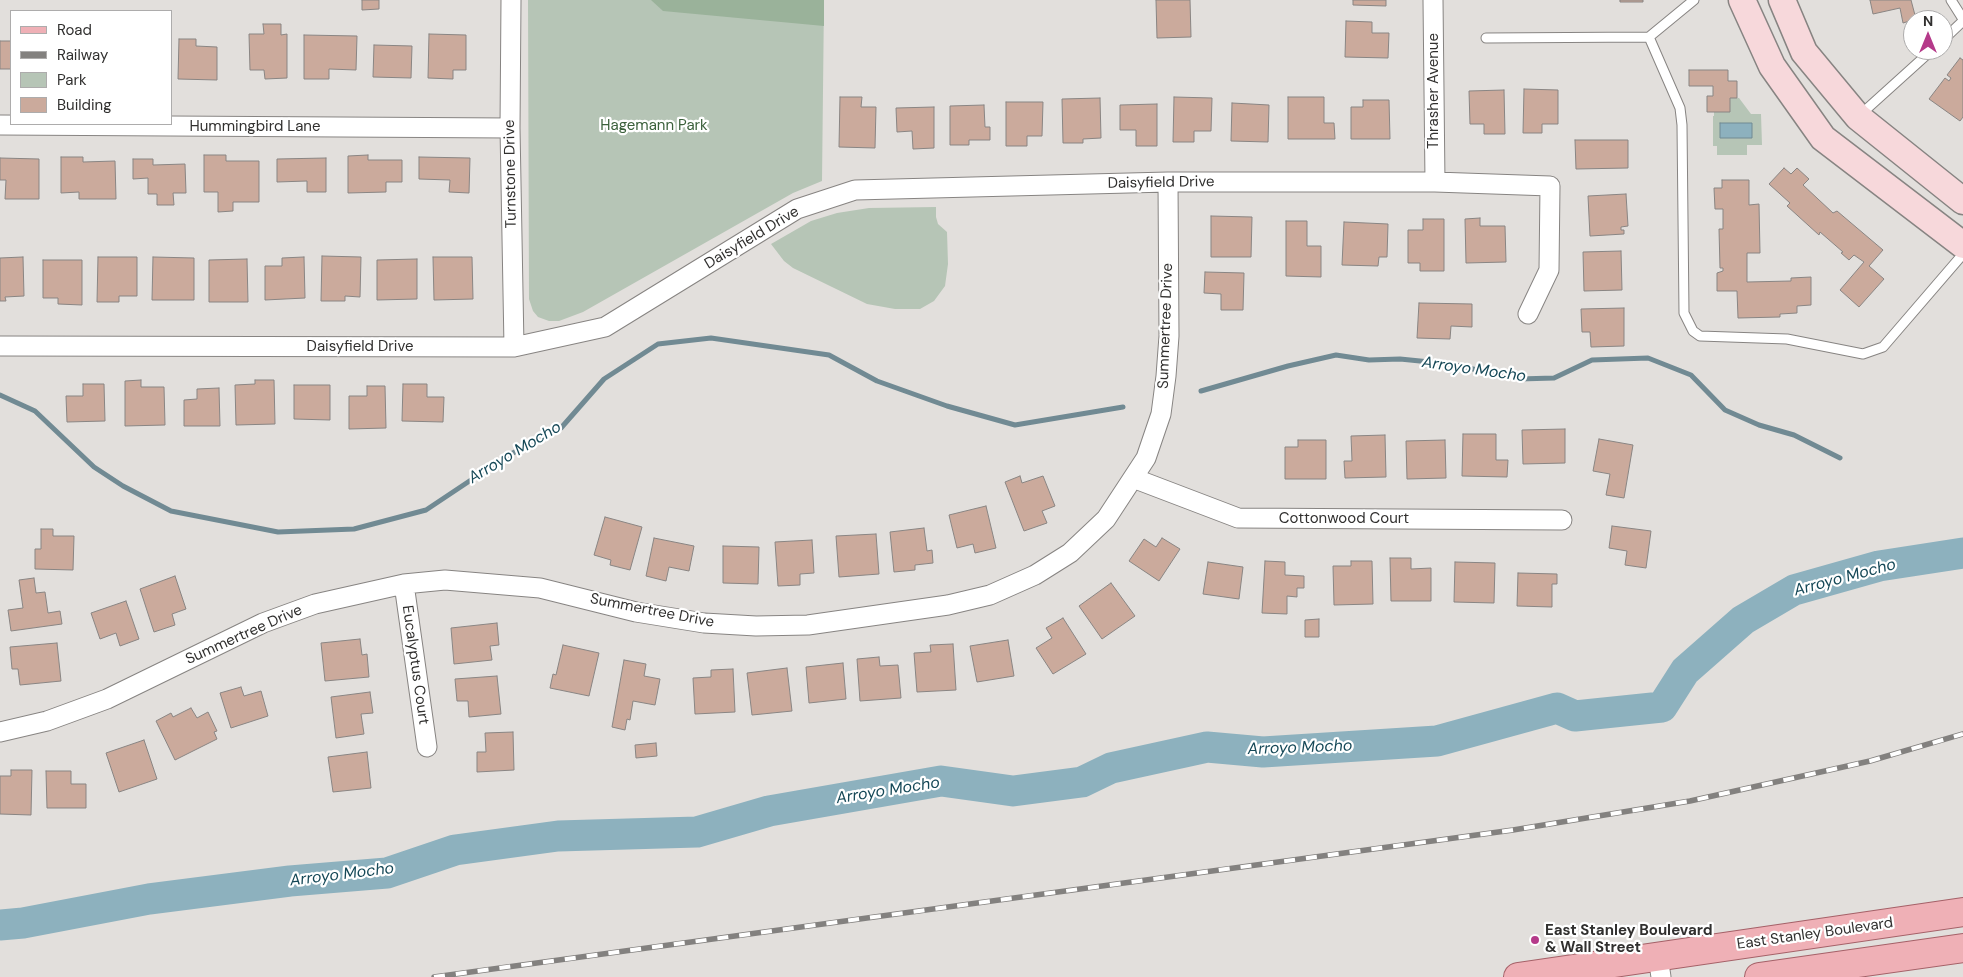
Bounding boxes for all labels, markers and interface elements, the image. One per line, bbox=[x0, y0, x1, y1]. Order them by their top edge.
legend bbox=[10, 10, 172, 125]
north arrow bbox=[1903, 10, 1953, 60]
text: N bbox=[1923, 12, 1933, 30]
text: Road bbox=[57, 20, 92, 40]
street label: Thrasher Avenue bbox=[1425, 33, 1443, 149]
text: Railway bbox=[57, 45, 108, 65]
text: Park bbox=[57, 70, 87, 90]
text: Building bbox=[57, 95, 112, 115]
park label: Hagemann Park bbox=[600, 117, 708, 135]
street label: Hummingbird Lane bbox=[190, 118, 320, 136]
street label: Turnstone Drive bbox=[501, 119, 521, 229]
street label: Daisyfield Drive bbox=[1107, 173, 1215, 193]
street label: Daisyfield Drive bbox=[702, 203, 802, 273]
street label: Summertree Drive bbox=[1155, 263, 1177, 389]
street label: Daisyfield Drive bbox=[307, 338, 413, 356]
water label: Arroyo Mocho bbox=[1421, 353, 1527, 387]
water label: Arroyo Mocho bbox=[465, 418, 565, 488]
street label: Cottonwood Court bbox=[1279, 510, 1409, 528]
water label: Arroyo Mocho bbox=[1792, 555, 1898, 601]
street label: Summertree Drive bbox=[589, 590, 715, 632]
street label: Summertree Drive bbox=[183, 601, 305, 669]
street label: Eucalyptus Court bbox=[398, 604, 432, 726]
water label: Arroyo Mocho bbox=[1247, 737, 1353, 759]
water label: Arroyo Mocho bbox=[835, 773, 941, 809]
water label: Arroyo Mocho bbox=[289, 859, 395, 891]
street label: East Stanley Boulevard bbox=[1736, 914, 1894, 954]
place label: East Stanley Boulevard & Wall Street bbox=[1545, 922, 1713, 957]
marker: East Stanley Boulevard & Wall Street bbox=[1529, 934, 1541, 946]

